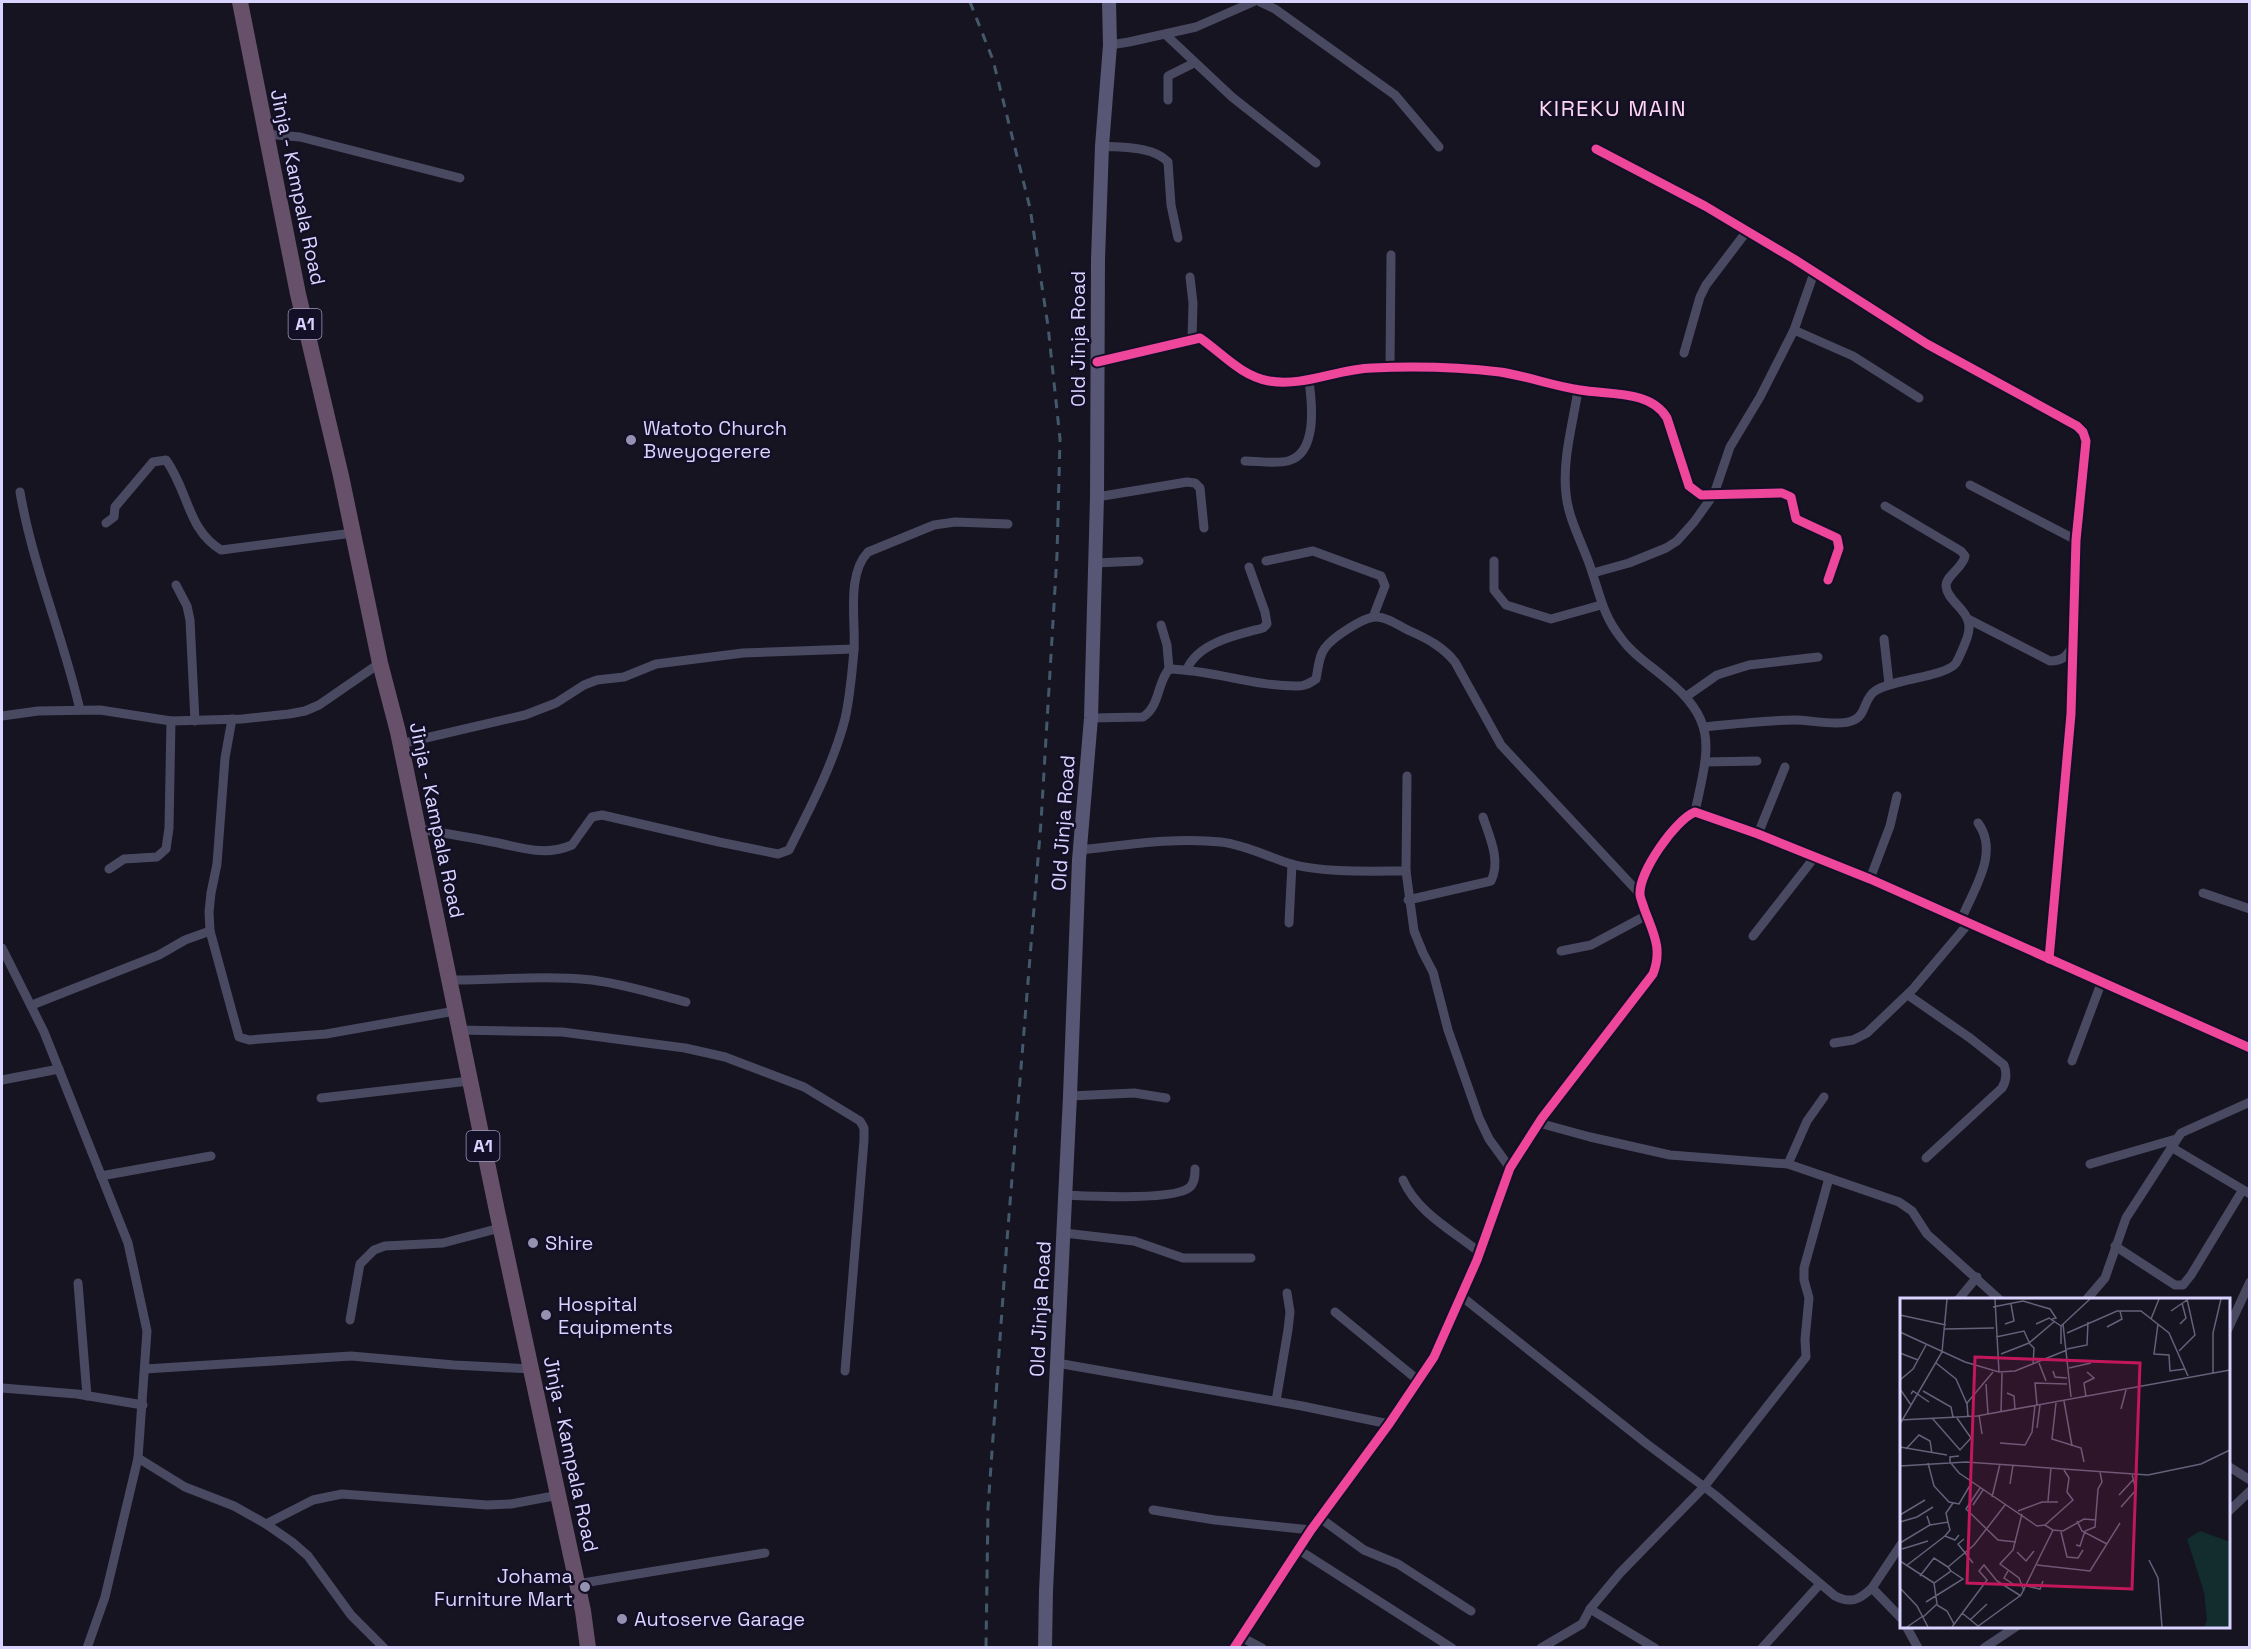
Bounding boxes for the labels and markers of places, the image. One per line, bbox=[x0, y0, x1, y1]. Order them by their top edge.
place label: Watoto Church Bweyogerere bbox=[643, 415, 787, 464]
marker: Watoto Church Bweyogerere bbox=[624, 433, 638, 447]
place label: Shire bbox=[545, 1230, 593, 1256]
marker: Shire bbox=[526, 1236, 540, 1250]
place label: Hospital Equipments bbox=[558, 1291, 673, 1340]
marker: Hospital Equipments bbox=[539, 1308, 553, 1322]
place label: Johama Furniture Mart bbox=[434, 1563, 573, 1612]
marker: Johama Furniture Mart bbox=[578, 1580, 592, 1594]
place label: Autoserve Garage bbox=[634, 1606, 805, 1632]
marker: Autoserve Garage bbox=[615, 1612, 629, 1626]

